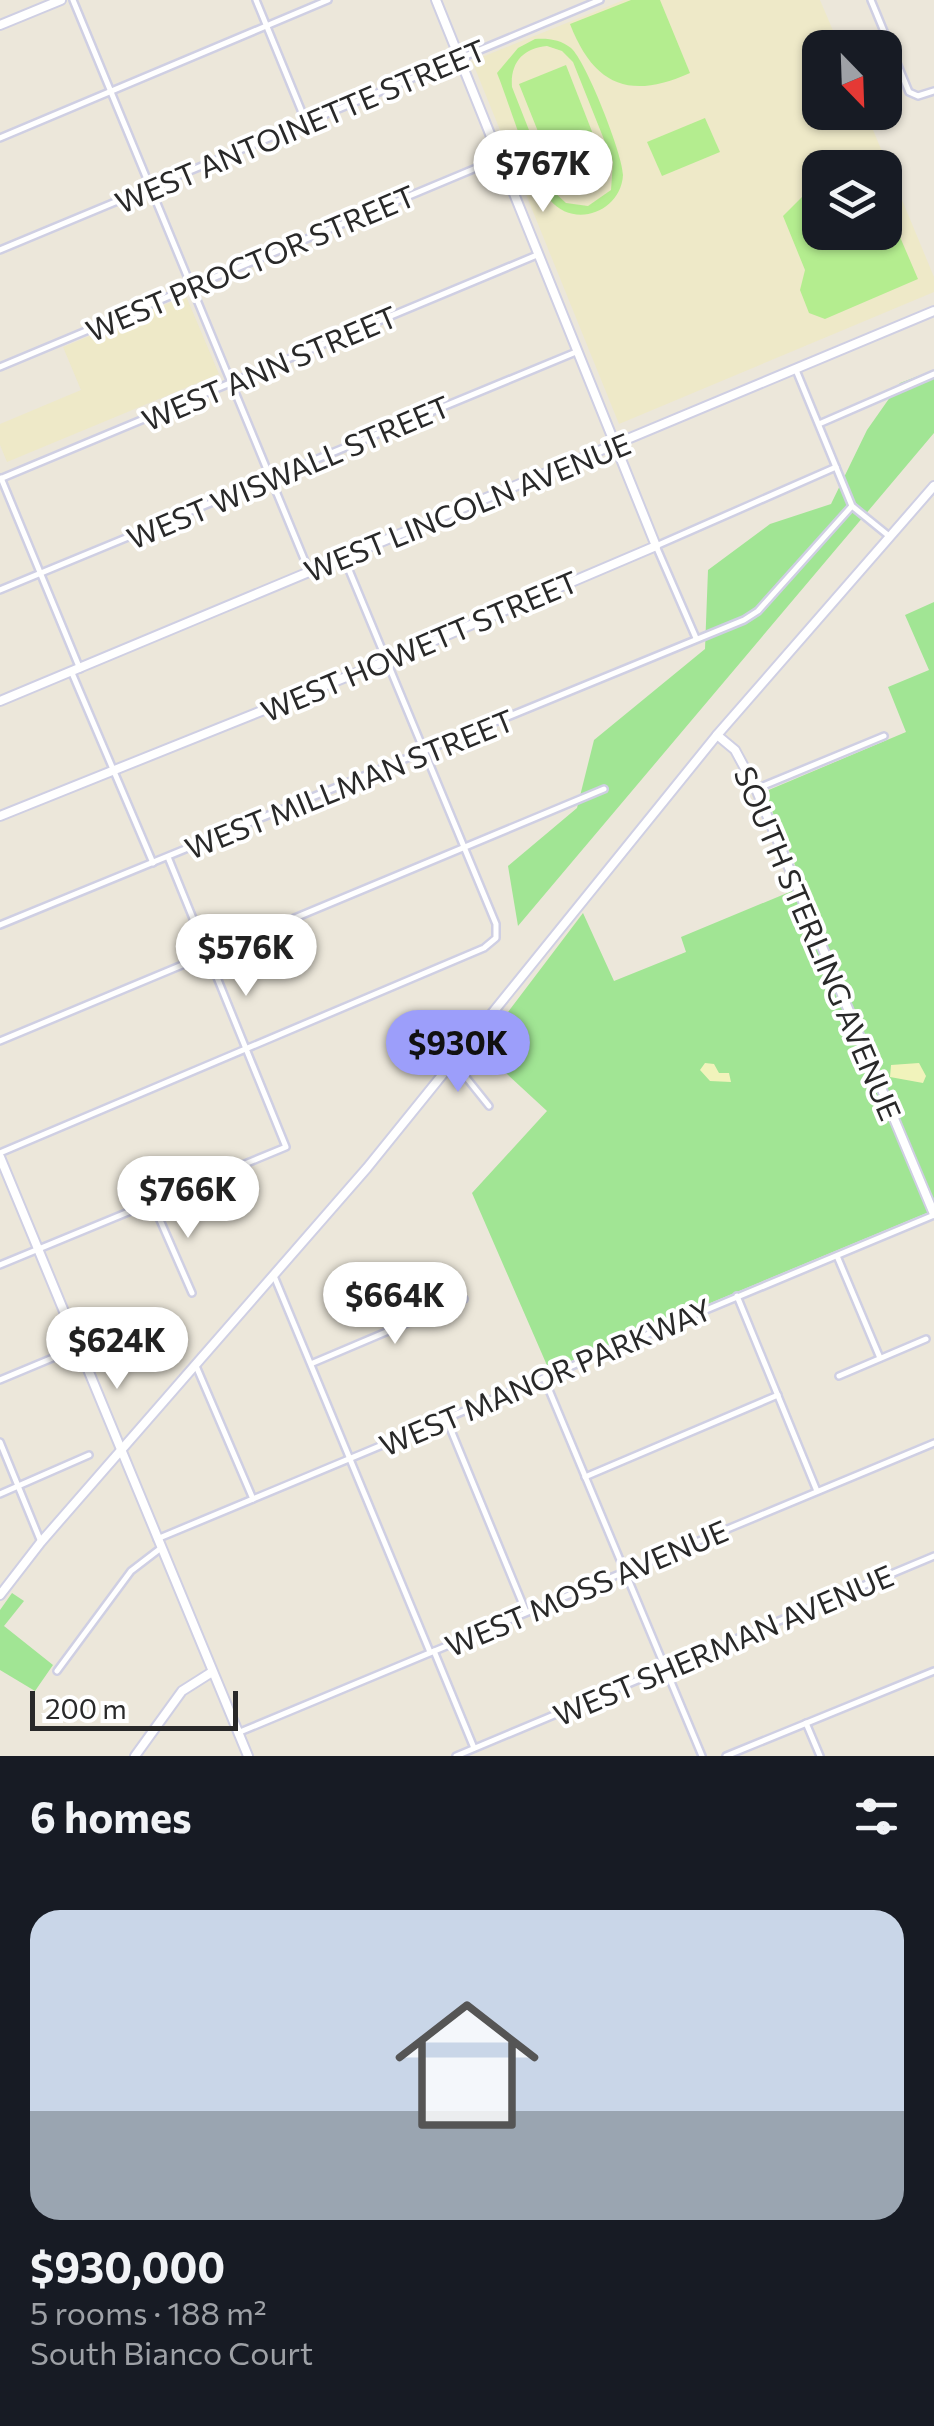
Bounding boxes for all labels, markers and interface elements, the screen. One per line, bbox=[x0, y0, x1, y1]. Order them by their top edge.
street label: WEST ANTOINETTE STREET bbox=[109, 30, 491, 220]
north arrow bbox=[802, 30, 902, 130]
map controls bbox=[802, 30, 902, 250]
pin: $767K bbox=[473, 130, 613, 215]
text: $767K bbox=[495, 142, 591, 182]
button: layers bbox=[802, 150, 902, 250]
street label: WEST PROCTOR STREET bbox=[80, 176, 420, 348]
street label: WEST ANN STREET bbox=[136, 297, 402, 437]
street label: WEST WISWALL STREET bbox=[121, 386, 455, 556]
street label: WEST LINCOLN AVENUE bbox=[298, 424, 636, 588]
street label: WEST HOWETT STREET bbox=[255, 561, 583, 729]
street label: WEST MILLMAN STREET bbox=[179, 700, 519, 866]
street label: SOUTH STERLING AVENUE bbox=[728, 760, 910, 1126]
pin: $576K bbox=[176, 914, 316, 999]
text: $576K bbox=[198, 926, 294, 966]
pin: $930K bbox=[388, 1010, 528, 1095]
text: $930K bbox=[408, 1022, 508, 1062]
pin: $766K bbox=[118, 1156, 258, 1241]
text: $766K bbox=[139, 1168, 237, 1208]
pin: $664K bbox=[325, 1262, 465, 1347]
text: $664K bbox=[345, 1274, 445, 1314]
street label: WEST MANOR PARKWAY bbox=[373, 1289, 717, 1463]
pin: $624K bbox=[47, 1307, 187, 1392]
text: $624K bbox=[68, 1319, 166, 1359]
street label: WEST MOSS AVENUE bbox=[439, 1511, 733, 1663]
street label: WEST SHERMAN AVENUE bbox=[547, 1556, 899, 1732]
scale bar bbox=[30, 1686, 238, 1730]
text: 200 m bbox=[45, 1691, 127, 1725]
icon: filters bbox=[849, 1789, 904, 1844]
text: 6 homes bbox=[30, 1790, 192, 1842]
icon: home bbox=[377, 1975, 557, 2155]
text: $930,000 bbox=[30, 2240, 225, 2292]
text: 5 rooms · 188 m² bbox=[30, 2292, 267, 2332]
text: South Bianco Court bbox=[30, 2332, 313, 2372]

